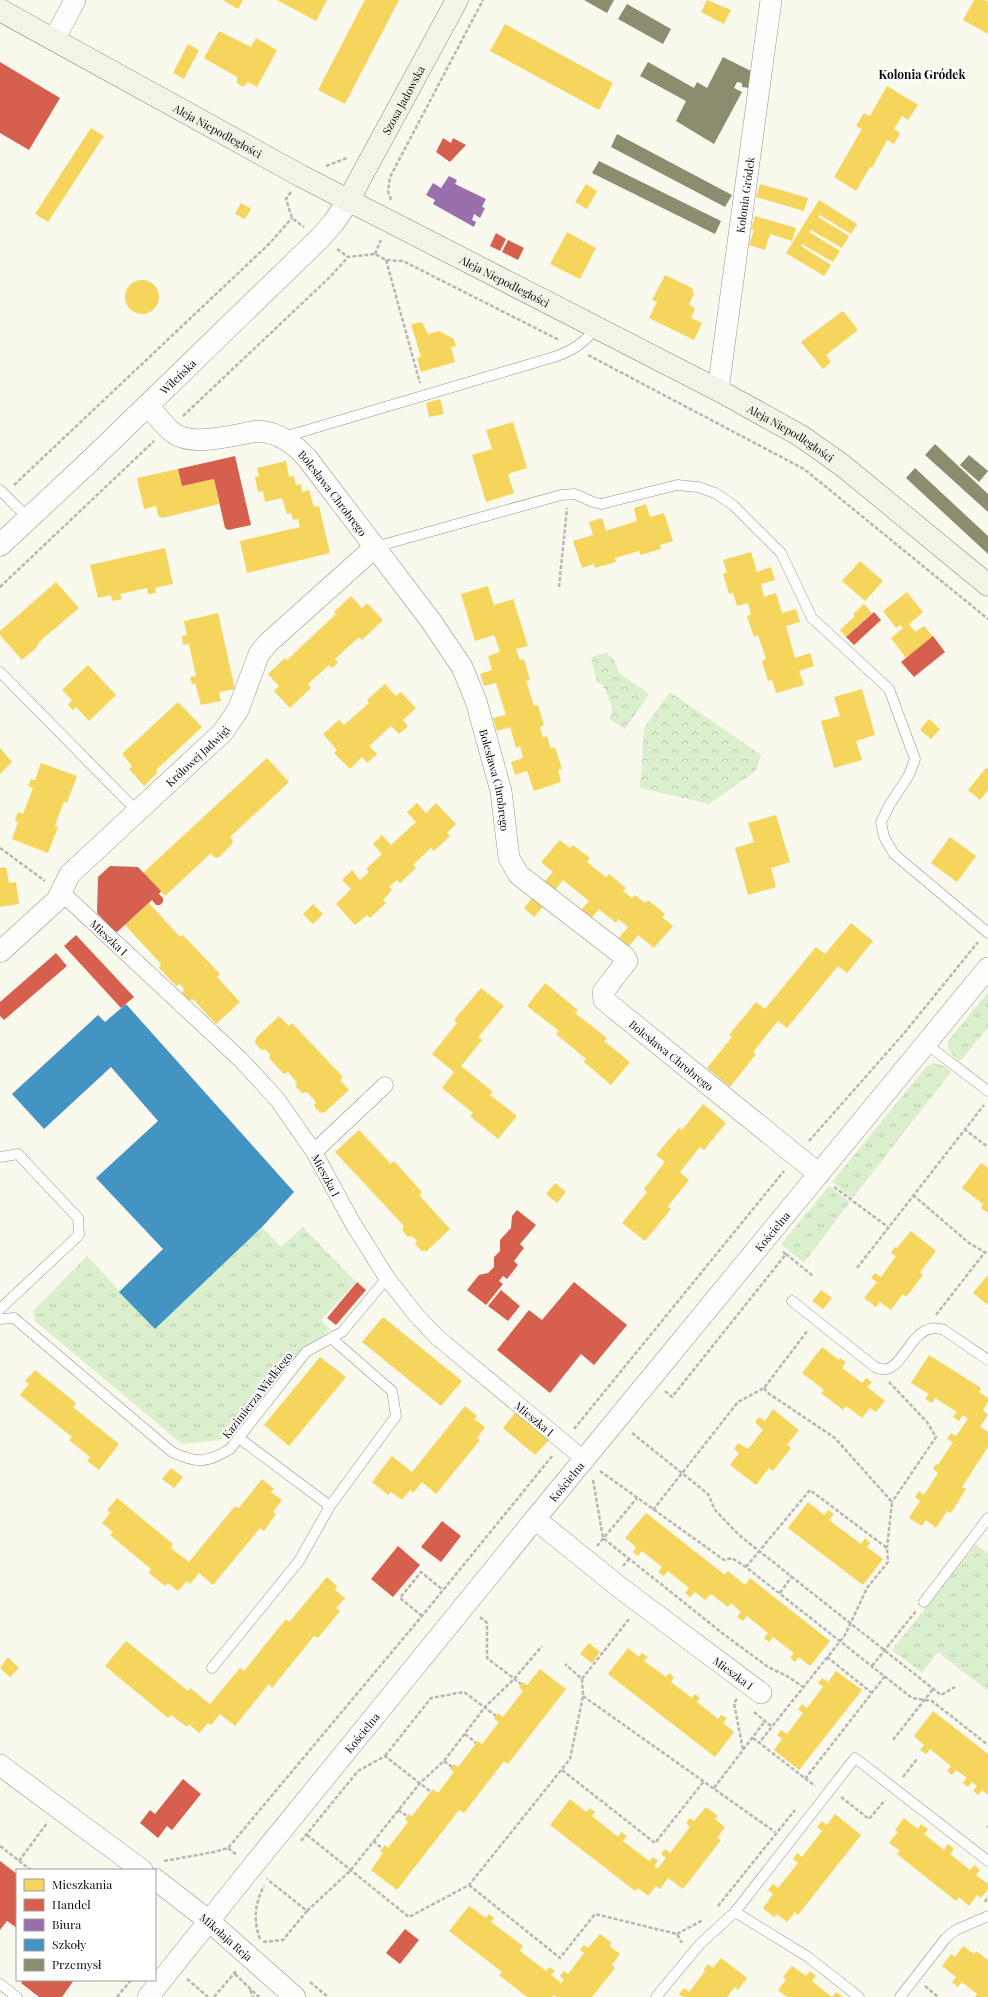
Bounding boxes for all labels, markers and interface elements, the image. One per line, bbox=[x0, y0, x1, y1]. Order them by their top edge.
street label: Szosa Jadowska bbox=[378, 62, 428, 137]
district label: Kolonia Gródek bbox=[879, 66, 966, 82]
street label: Aleja Niepodległości bbox=[170, 99, 265, 161]
street label: Kolonia Gródek bbox=[732, 156, 757, 234]
street label: Aleja Niepodległości bbox=[457, 251, 552, 310]
street label: Wileńska bbox=[156, 355, 199, 398]
street label: Aleja Niepodległości bbox=[744, 400, 837, 465]
street label: Bolesława Chrobrego bbox=[295, 446, 371, 539]
street label: Królowej Jadwigi bbox=[162, 723, 233, 789]
street label: Bolesława Chrobrego bbox=[477, 727, 513, 832]
street label: Mieszka I bbox=[87, 916, 132, 959]
street label: Bolesława Chrobrego bbox=[626, 1016, 717, 1093]
street label: Mieszka I bbox=[309, 1151, 344, 1199]
street label: Kościelna bbox=[751, 1207, 793, 1254]
street label: Kazimierza Wielkiego bbox=[219, 1349, 295, 1441]
street label: Mieszka I bbox=[512, 1398, 557, 1439]
street label: Kościelna bbox=[545, 1458, 587, 1504]
street label: Mieszka I bbox=[710, 1653, 757, 1693]
street label: Kościelna bbox=[341, 1709, 383, 1756]
legend bbox=[16, 1869, 156, 1981]
text: Mieszkania bbox=[52, 1876, 112, 1892]
text: Handel bbox=[52, 1896, 91, 1912]
street label: Mikołaja Reja bbox=[197, 1910, 257, 1964]
text: Biura bbox=[52, 1916, 81, 1932]
text: Szkoły bbox=[52, 1936, 86, 1952]
text: Przemysł bbox=[52, 1956, 102, 1972]

